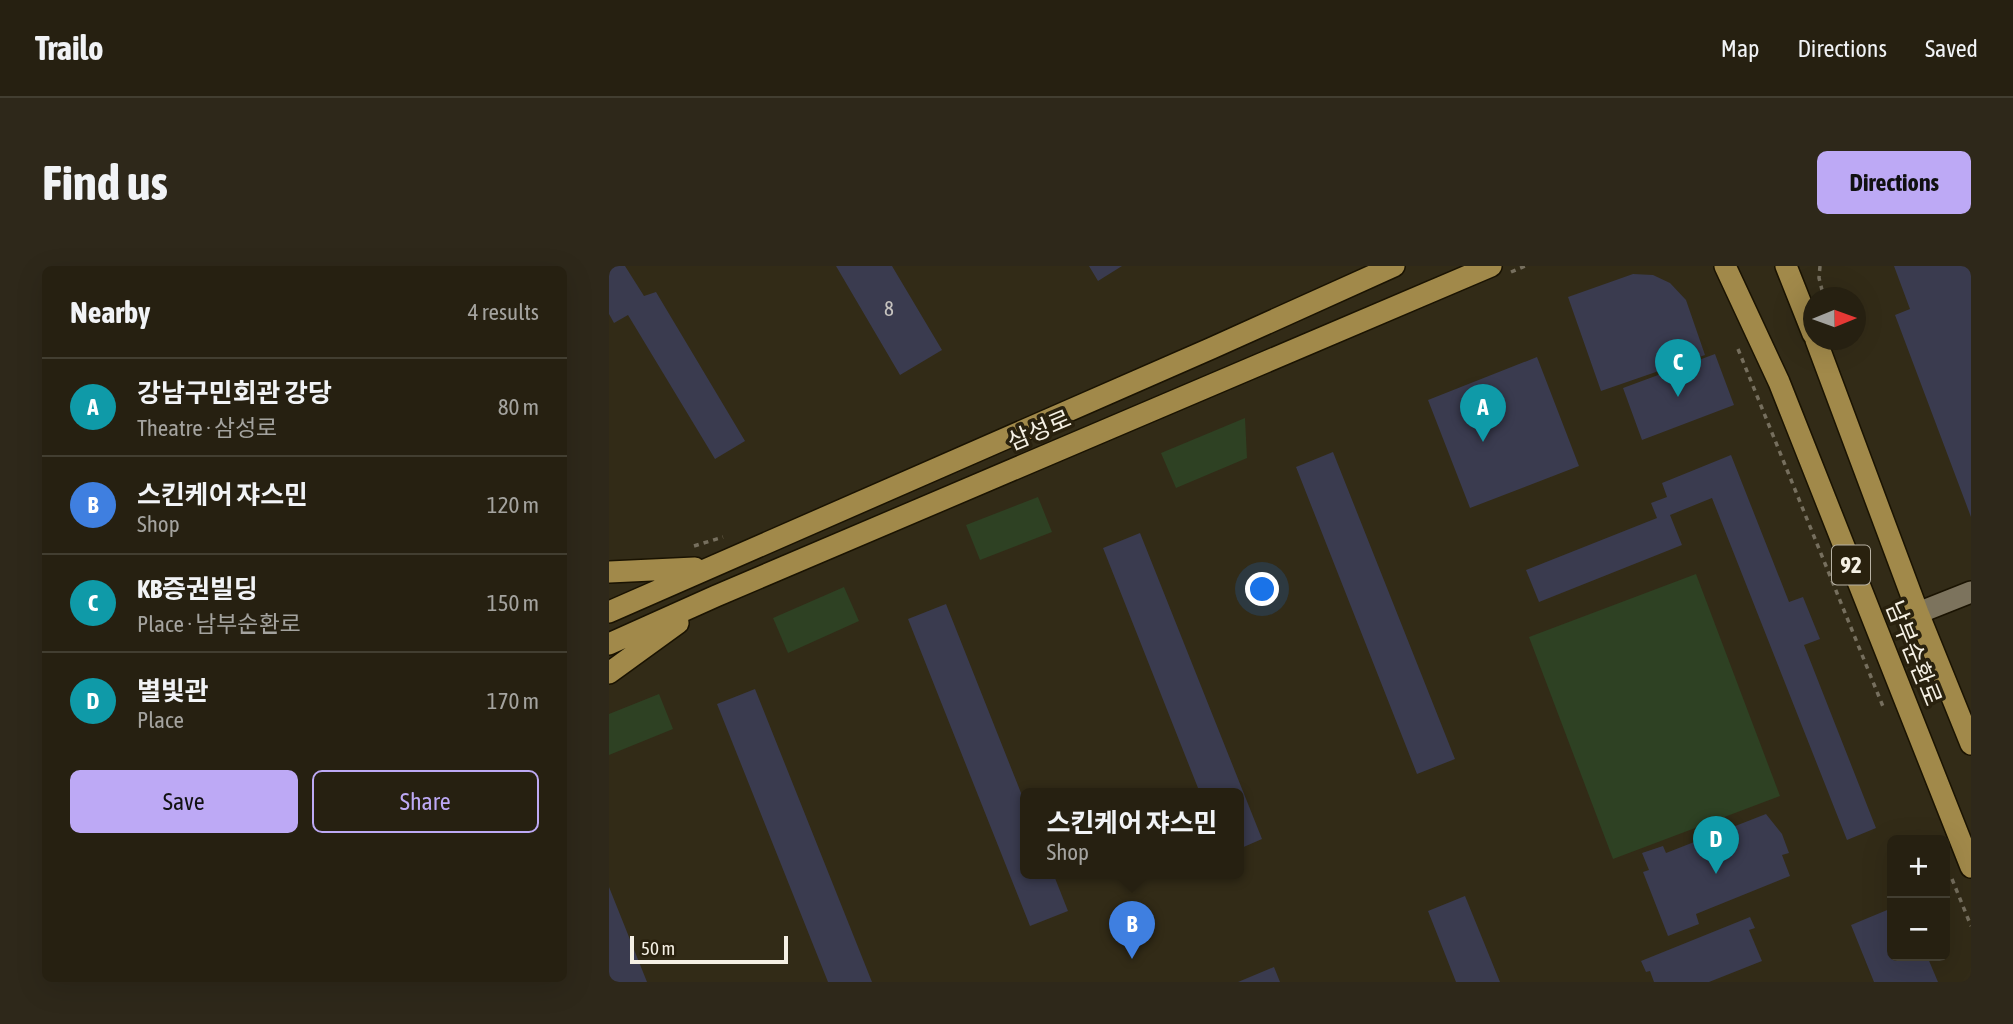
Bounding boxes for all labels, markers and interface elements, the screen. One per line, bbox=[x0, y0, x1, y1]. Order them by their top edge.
text: Trailo bbox=[35, 29, 103, 67]
text: Map bbox=[1721, 35, 1759, 62]
text: Directions bbox=[1797, 35, 1887, 62]
text: Saved bbox=[1925, 35, 1978, 62]
button: Directions bbox=[1817, 151, 1971, 214]
text: Find us bbox=[42, 154, 168, 210]
north arrow bbox=[1803, 287, 1866, 350]
text: Nearby bbox=[70, 295, 150, 329]
house number: 8 bbox=[884, 296, 894, 320]
text: 4 results bbox=[468, 299, 539, 325]
pin: C bbox=[1655, 339, 1701, 397]
text: 강남구민회관 강당 bbox=[137, 378, 332, 408]
pin: A bbox=[1460, 384, 1506, 442]
text: A bbox=[87, 394, 99, 420]
text: 80 m bbox=[498, 394, 539, 420]
street label: 삼성로 bbox=[1003, 405, 1075, 455]
text: Theatre · 삼성로 bbox=[137, 415, 277, 441]
text: 스킨케어 쟈스민 bbox=[137, 480, 308, 510]
text: B bbox=[88, 492, 98, 518]
text: 120 m bbox=[487, 492, 539, 518]
text: Shop bbox=[137, 511, 180, 537]
road number: 92 bbox=[1832, 546, 1870, 584]
your location bbox=[1245, 572, 1279, 606]
text: KB증권빌딩 bbox=[137, 574, 258, 604]
text: C bbox=[88, 590, 98, 616]
text: 150 m bbox=[487, 590, 539, 616]
street label: 남부순환로 bbox=[1881, 597, 1947, 709]
text: Place · 남부순환로 bbox=[137, 611, 301, 637]
text: 별빛관 bbox=[137, 676, 209, 706]
text: D bbox=[87, 688, 99, 714]
text: 170 m bbox=[487, 688, 539, 714]
text: Place bbox=[137, 707, 184, 733]
button: Save bbox=[70, 770, 298, 833]
button: Share bbox=[312, 770, 539, 833]
popup bbox=[1020, 788, 1244, 879]
text: 스킨케어 쟈스민 bbox=[1046, 808, 1218, 838]
pin: D bbox=[1693, 816, 1739, 874]
map controls bbox=[1887, 835, 1950, 961]
button: + bbox=[1887, 835, 1950, 898]
text: Shop bbox=[1046, 839, 1089, 865]
button: − bbox=[1887, 898, 1950, 961]
pin: B bbox=[1109, 901, 1155, 959]
scale bar bbox=[630, 933, 787, 965]
text: 50 m bbox=[641, 937, 675, 959]

